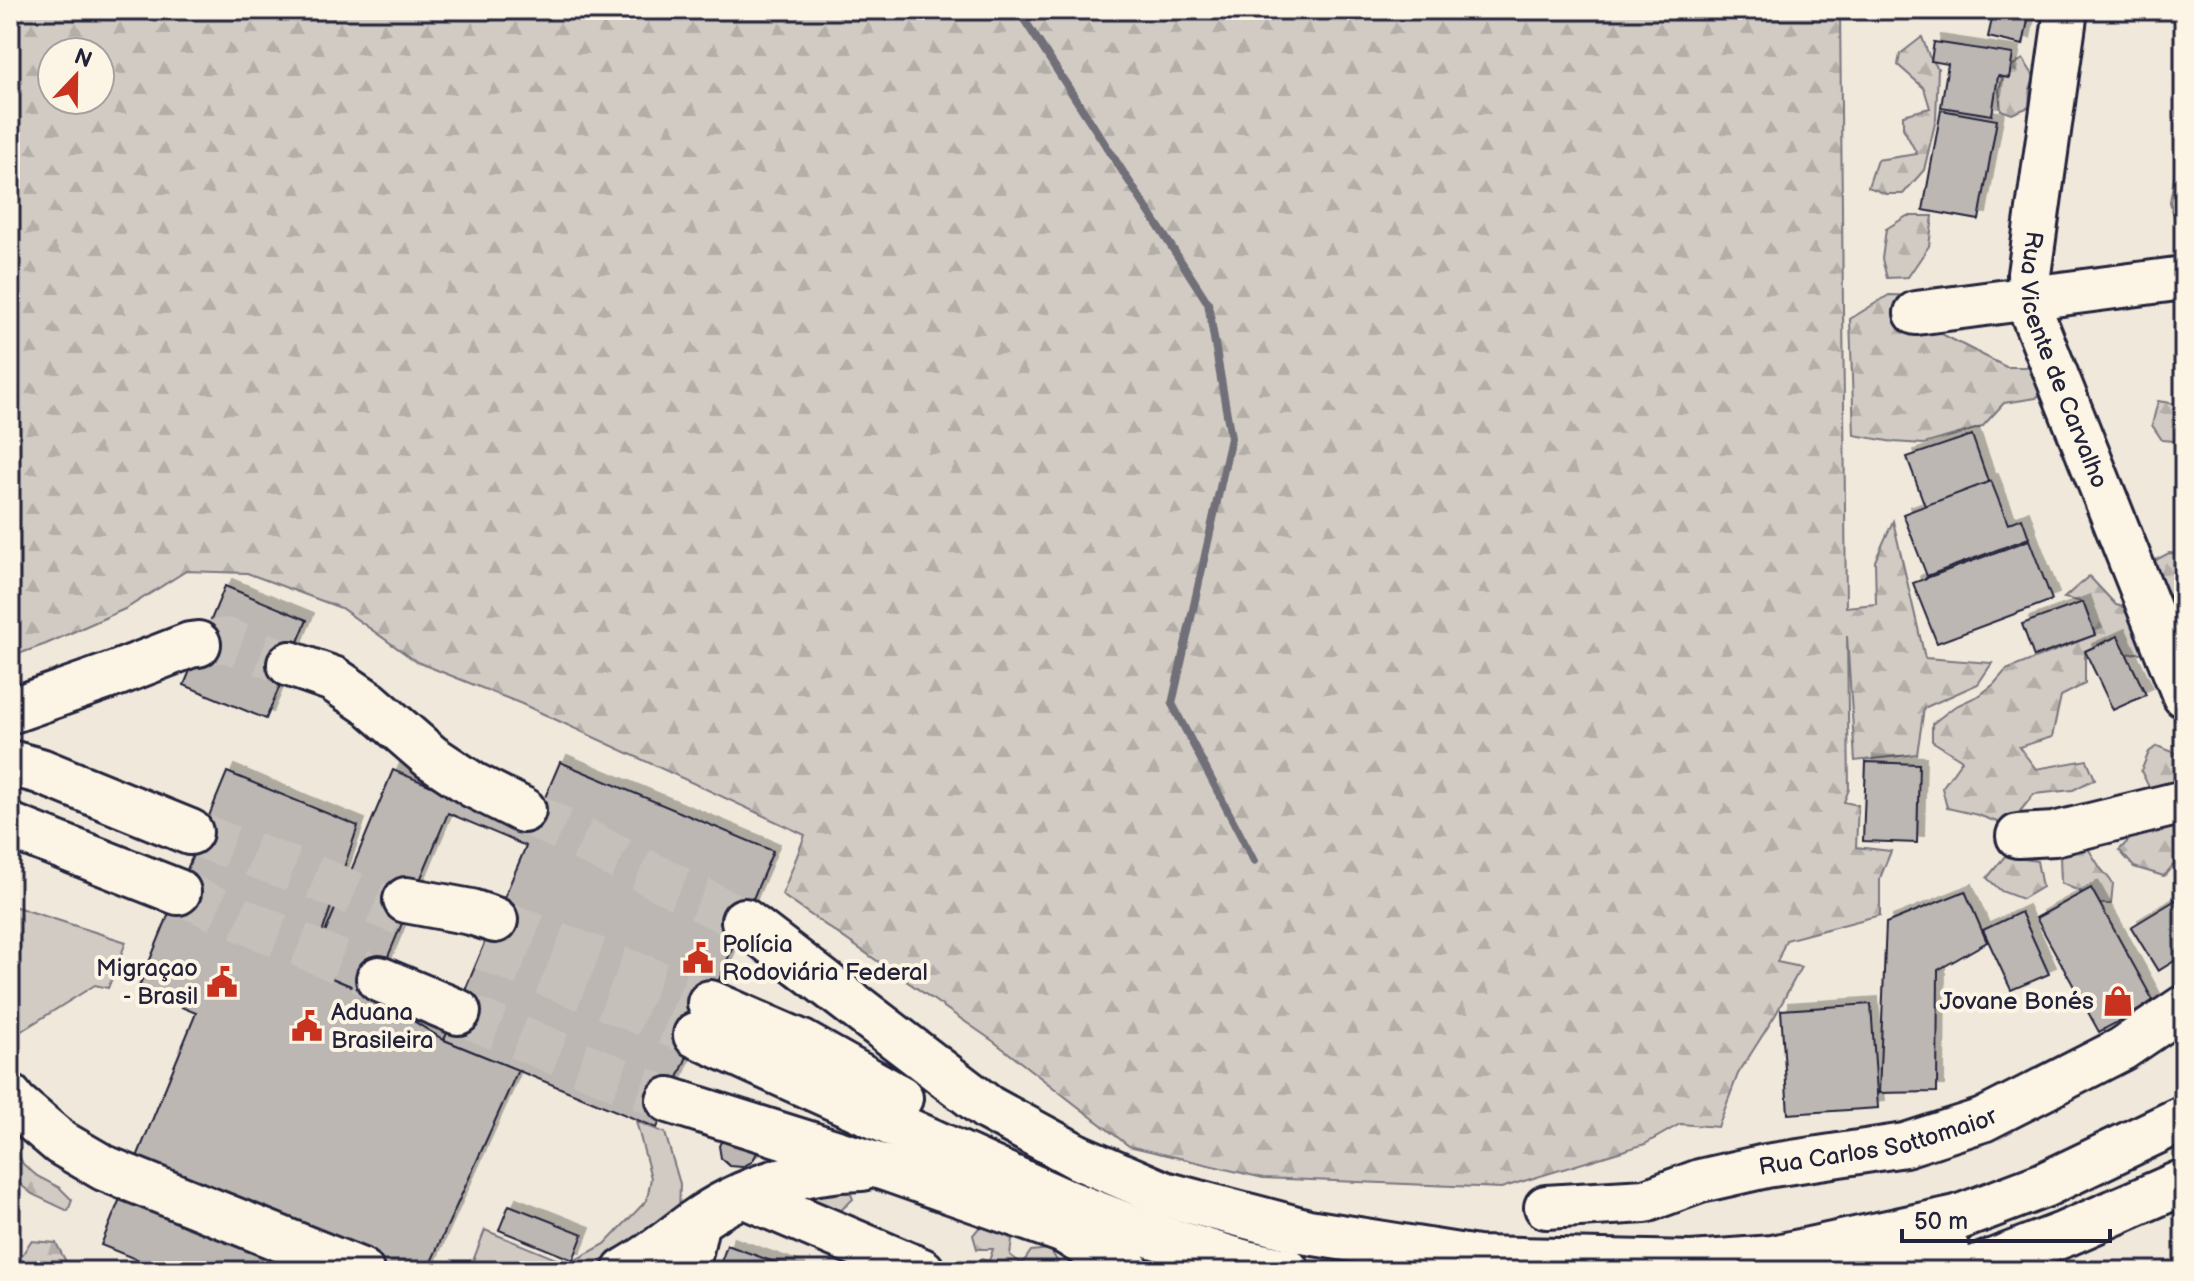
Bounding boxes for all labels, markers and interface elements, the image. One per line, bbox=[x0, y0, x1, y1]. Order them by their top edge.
north arrow bbox=[36, 36, 116, 116]
text: N bbox=[70, 43, 96, 74]
street label: Rua Vicente de Carvalho bbox=[2014, 229, 2114, 492]
place label: Polícia Rodoviária Federal bbox=[722, 930, 928, 987]
public building icon: Polícia Rodoviária Federal bbox=[681, 941, 715, 975]
place label: Migraçao - Brasil bbox=[96, 954, 198, 1011]
public building icon: Migraçao - Brasil bbox=[205, 965, 239, 999]
shop icon: Jovane Bonés bbox=[2101, 984, 2135, 1018]
place label: Jovane Bonés bbox=[1939, 987, 2094, 1016]
place label: Aduana Brasileira bbox=[331, 998, 434, 1055]
public building icon: Aduana Brasileira bbox=[290, 1009, 324, 1043]
street label: Rua Carlos Sottomaior bbox=[1757, 1101, 2002, 1182]
scale bar bbox=[1902, 1193, 2110, 1243]
text: 50 m bbox=[1914, 1207, 1968, 1236]

